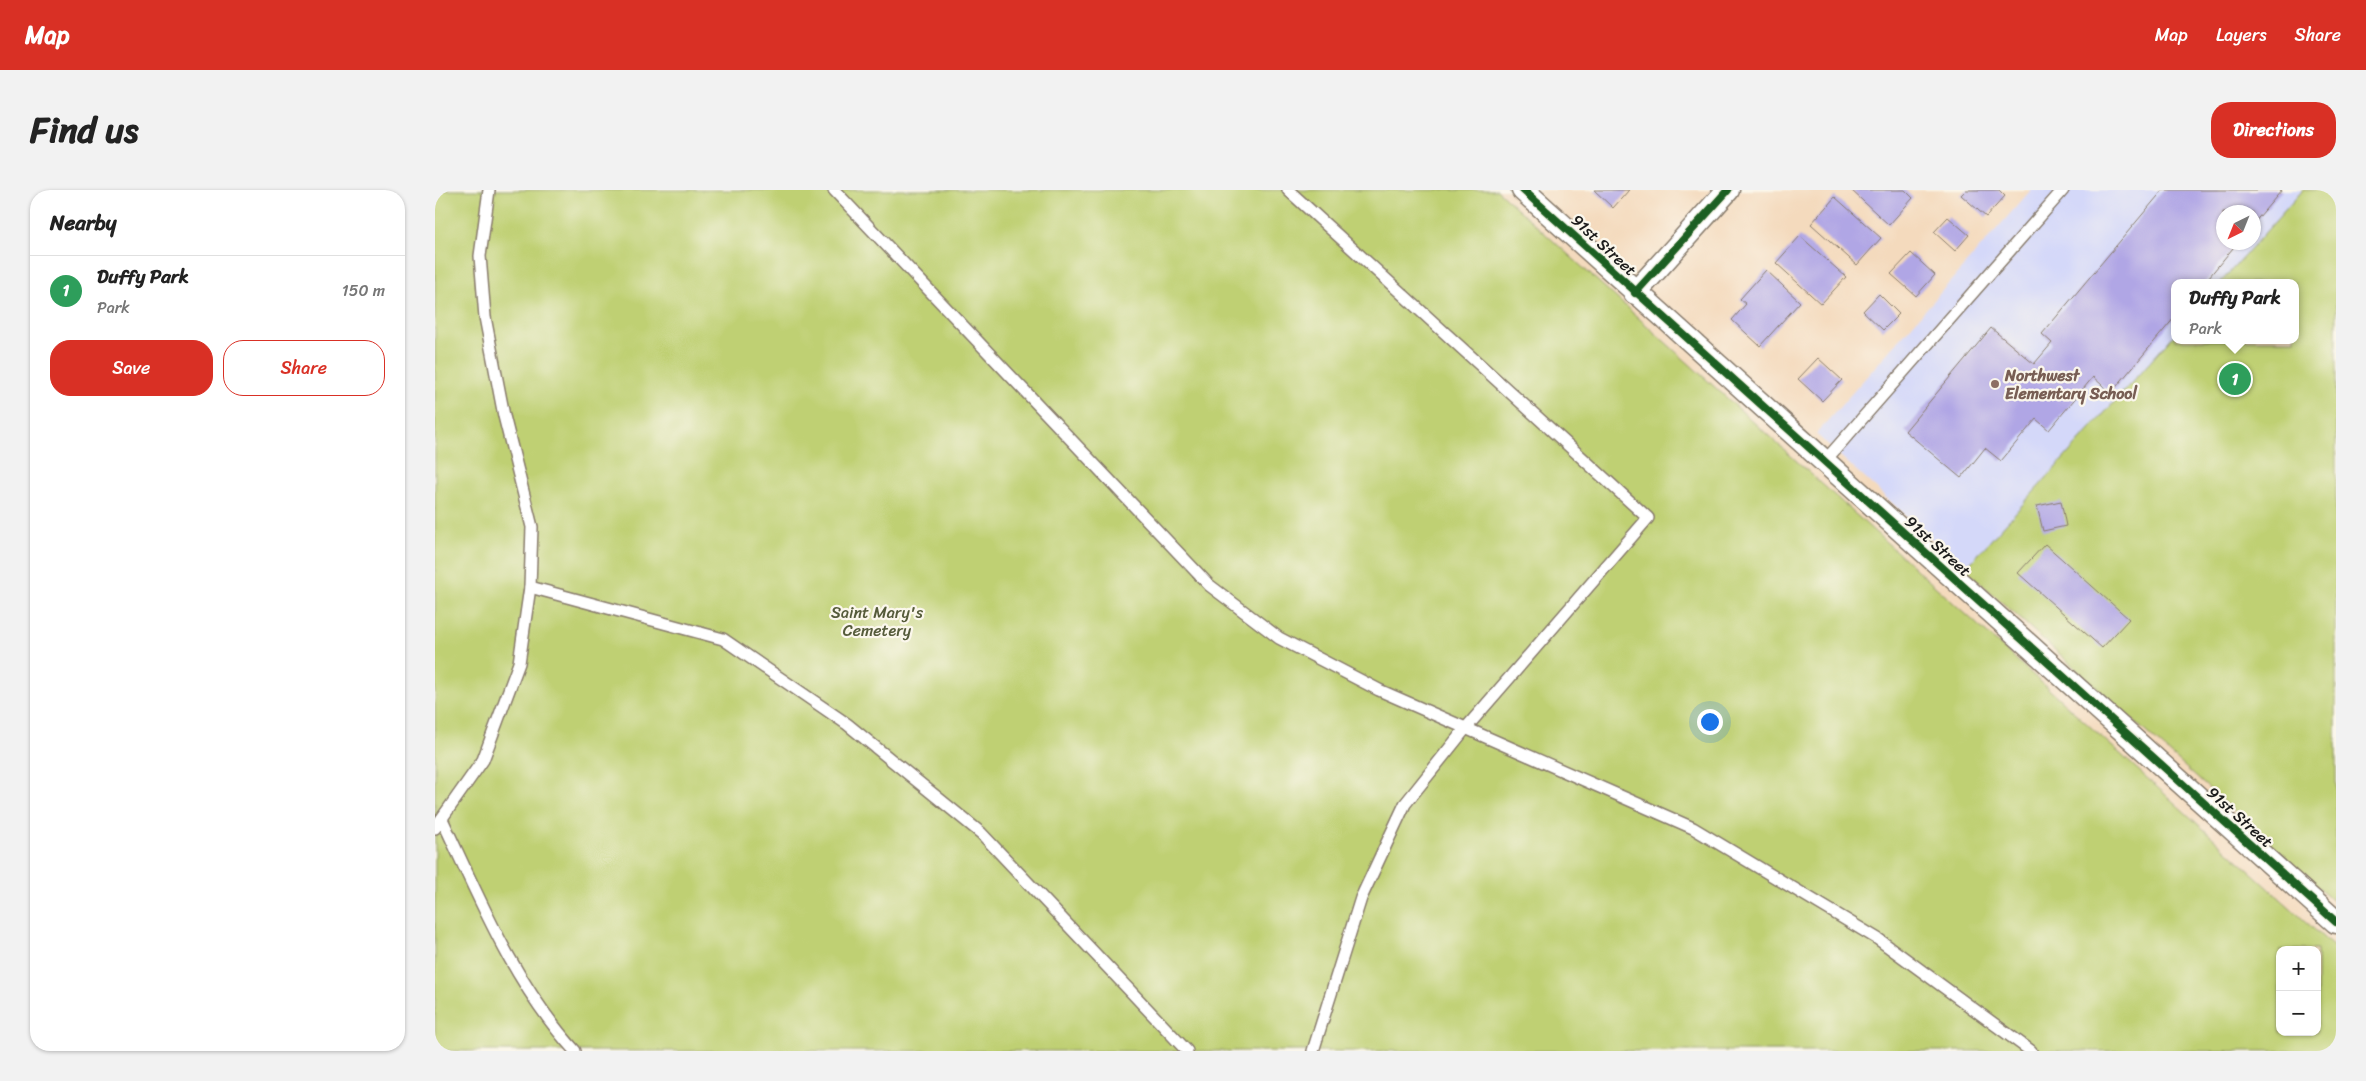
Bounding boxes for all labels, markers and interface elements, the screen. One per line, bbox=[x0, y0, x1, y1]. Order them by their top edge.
text: Map bbox=[25, 14, 69, 56]
text: Map bbox=[2155, 19, 2188, 51]
text: Layers bbox=[2216, 19, 2267, 51]
text: Share bbox=[2295, 19, 2341, 51]
text: Find us bbox=[30, 99, 138, 161]
button: Directions bbox=[2211, 102, 2336, 158]
text: Nearby bbox=[50, 204, 116, 242]
north arrow bbox=[2216, 205, 2261, 250]
street label: 91st Street bbox=[1564, 207, 1644, 283]
text: Duffy Park bbox=[97, 260, 189, 293]
text: 1 bbox=[63, 276, 69, 305]
text: 150 m bbox=[342, 276, 385, 305]
popup bbox=[2171, 279, 2299, 344]
text: Duffy Park bbox=[2189, 281, 2281, 314]
text: Park bbox=[97, 293, 130, 322]
text: Park bbox=[2189, 314, 2222, 343]
button: Save bbox=[50, 340, 213, 396]
button: Share bbox=[223, 340, 385, 396]
pin: 1 bbox=[2219, 360, 2251, 398]
place label: Northwest Elementary School bbox=[2004, 361, 2138, 408]
marker: Northwest Elementary School bbox=[1989, 378, 2001, 390]
street label: 91st Street bbox=[1898, 508, 1978, 584]
park label: Saint Mary's Cemetery bbox=[831, 598, 924, 645]
your location bbox=[1697, 709, 1723, 735]
street label: 91st Street bbox=[2200, 779, 2280, 855]
map controls bbox=[2276, 946, 2321, 1036]
button: + bbox=[2276, 946, 2321, 991]
button: − bbox=[2276, 991, 2321, 1036]

